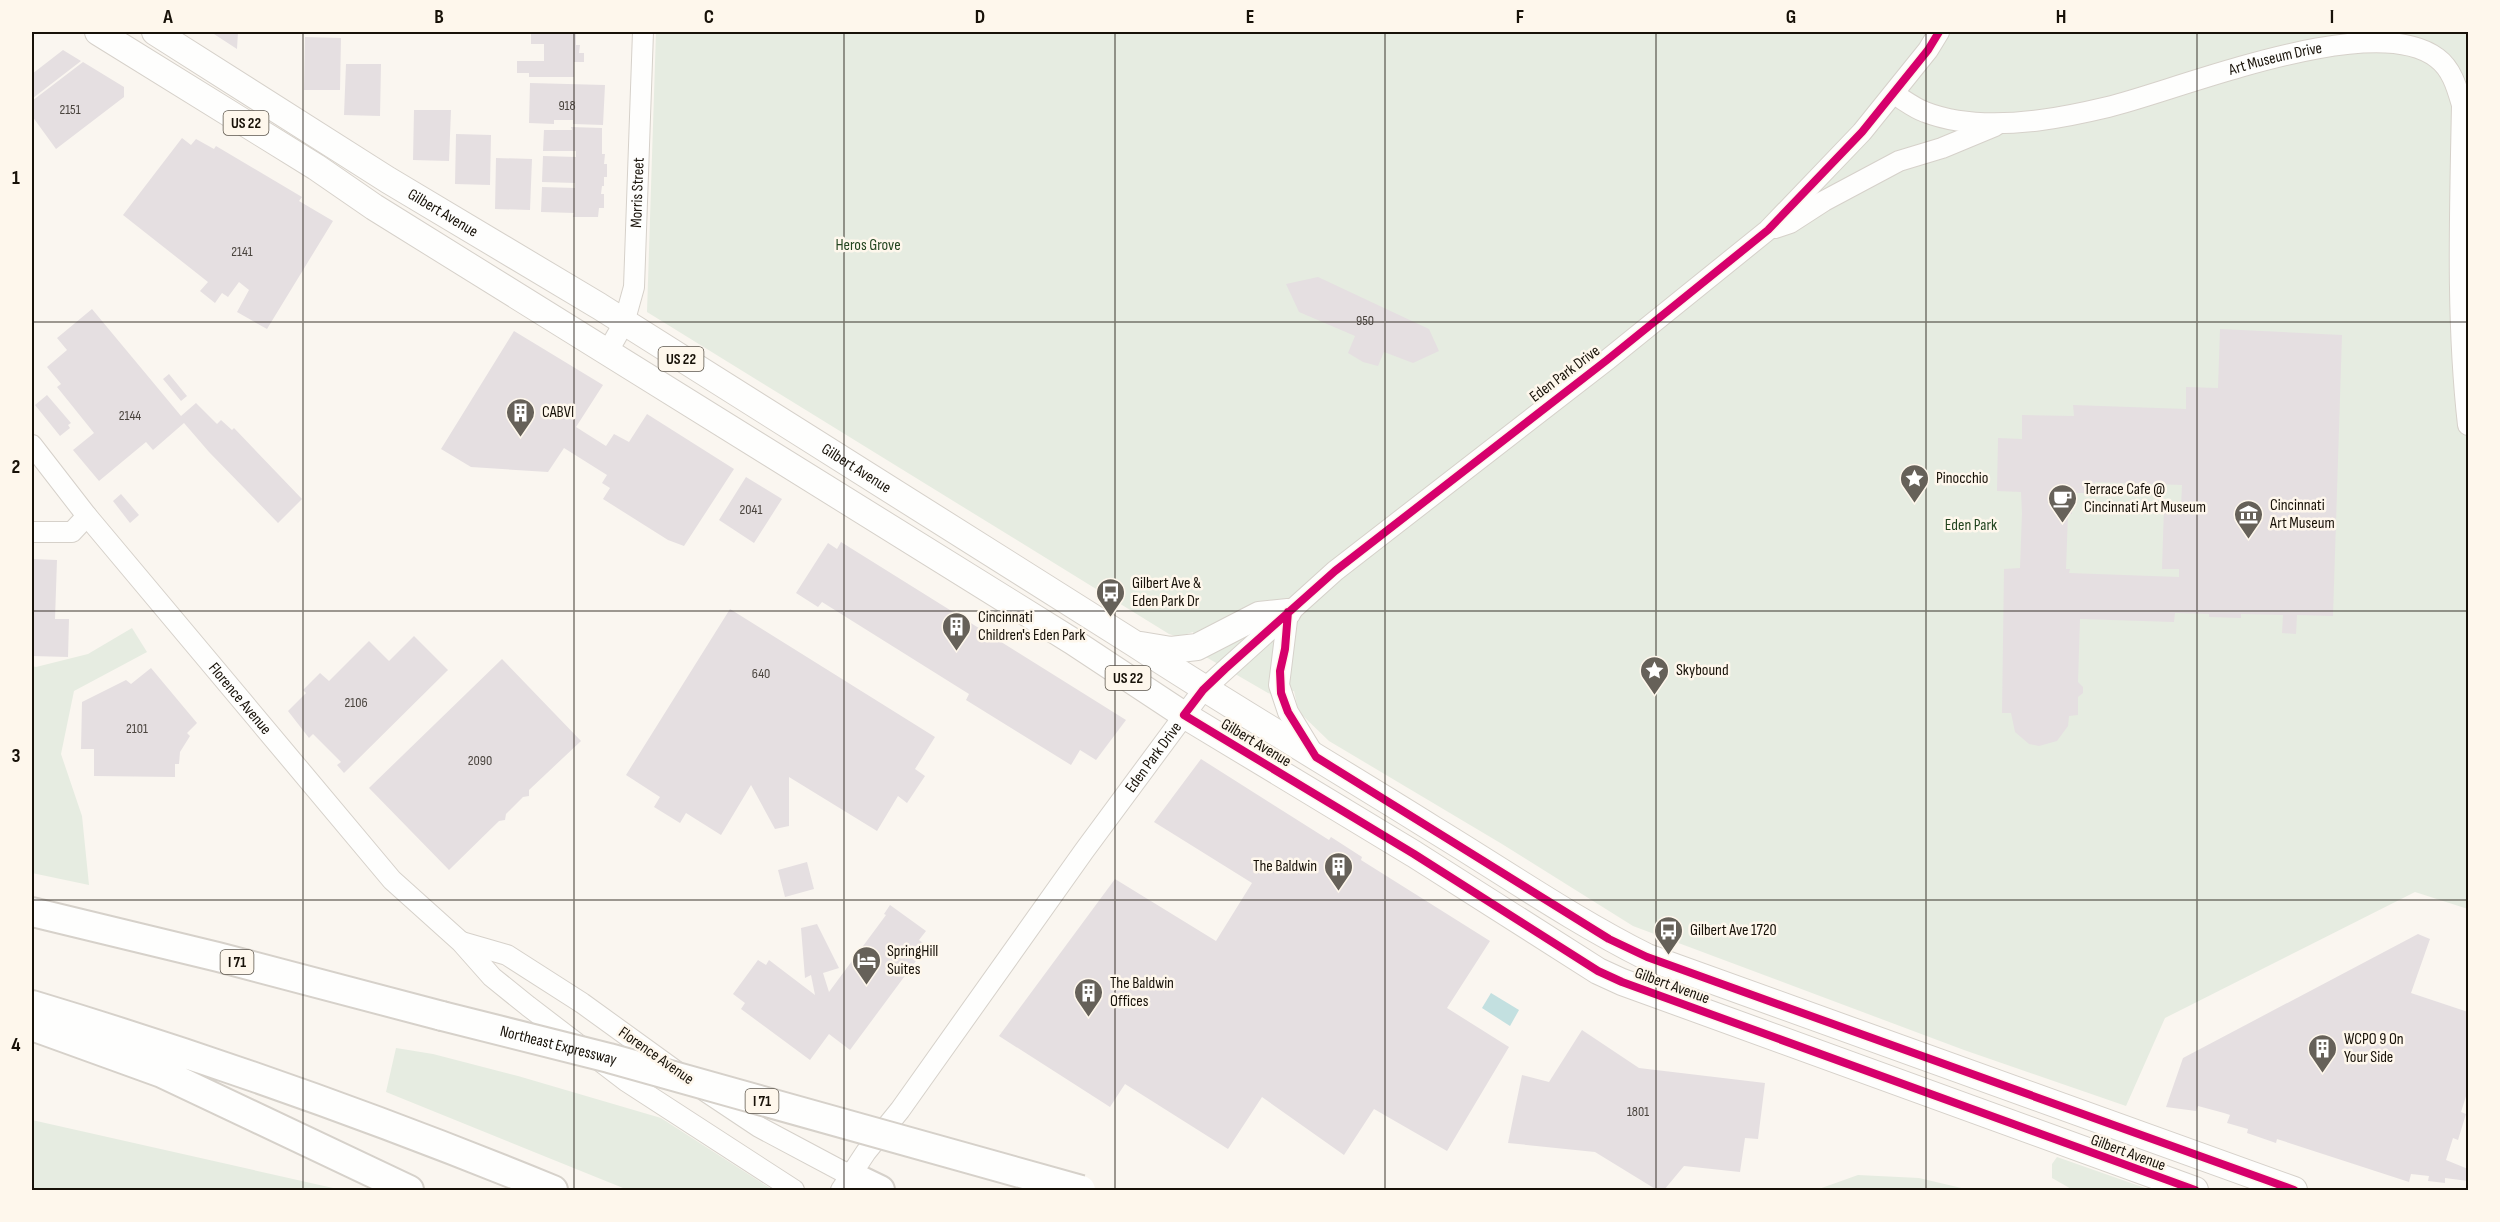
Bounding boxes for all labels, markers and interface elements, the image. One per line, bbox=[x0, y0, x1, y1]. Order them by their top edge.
text: A bbox=[162, 5, 173, 29]
text: B bbox=[434, 5, 444, 29]
text: C bbox=[704, 5, 714, 29]
text: D bbox=[975, 5, 985, 29]
text: E bbox=[1246, 5, 1254, 29]
text: F bbox=[1516, 5, 1524, 29]
text: G bbox=[1786, 5, 1796, 29]
text: H bbox=[2056, 5, 2066, 29]
text: I bbox=[2330, 5, 2334, 29]
street label: Art Museum Drive bbox=[2226, 38, 2324, 80]
house number: 918 bbox=[558, 97, 576, 114]
house number: 2151 bbox=[59, 101, 81, 118]
road number: US 22 bbox=[224, 111, 268, 135]
street label: Morris Street bbox=[627, 157, 648, 228]
text: 1 bbox=[12, 166, 20, 190]
street label: Gilbert Avenue bbox=[404, 185, 481, 241]
park label: Heros Grove bbox=[835, 236, 901, 255]
house number: 2141 bbox=[231, 243, 253, 260]
house number: 950 bbox=[1356, 312, 1374, 329]
street label: Eden Park Drive bbox=[1526, 341, 1604, 407]
road number: US 22 bbox=[658, 347, 704, 371]
building icon: CABVI bbox=[505, 396, 537, 438]
place label: CABVI bbox=[542, 403, 574, 422]
house number: 2144 bbox=[119, 407, 141, 424]
street label: Gilbert Avenue bbox=[818, 439, 895, 497]
text: 2 bbox=[12, 455, 20, 479]
place icon: Pinocchio bbox=[1899, 462, 1931, 504]
place label: Pinocchio bbox=[1936, 469, 1988, 488]
place label: Terrace Cafe @ Cincinnati Art Museum bbox=[2084, 480, 2206, 517]
cafe icon: Terrace Cafe @ Cincinnati Art Museum bbox=[2047, 482, 2079, 524]
place label: Cincinnati Art Museum bbox=[2269, 496, 2335, 533]
museum icon: Cincinnati Art Museum bbox=[2233, 498, 2265, 540]
house number: 2041 bbox=[740, 501, 762, 518]
park label: Eden Park bbox=[1945, 516, 1997, 535]
place label: Gilbert Ave & Eden Park Dr bbox=[1132, 574, 1201, 611]
bus stop icon: Gilbert Ave & Eden Park Dr bbox=[1095, 576, 1127, 618]
place label: Cincinnati Children's Eden Park bbox=[978, 608, 1085, 645]
building icon: Cincinnati Children's Eden Park bbox=[941, 610, 973, 652]
place icon: Skybound bbox=[1639, 654, 1671, 696]
street label: Florence Avenue bbox=[204, 659, 275, 738]
place label: Skybound bbox=[1676, 661, 1729, 680]
house number: 640 bbox=[752, 665, 770, 682]
road number: US 22 bbox=[1106, 666, 1150, 690]
house number: 2106 bbox=[344, 694, 368, 711]
street label: Gilbert Avenue bbox=[1218, 715, 1294, 771]
street label: Eden Park Drive bbox=[1121, 718, 1186, 796]
house number: 2101 bbox=[126, 720, 148, 737]
text: 3 bbox=[12, 744, 21, 768]
house number: 2090 bbox=[468, 752, 492, 769]
building icon: The Baldwin bbox=[1322, 850, 1354, 892]
place label: The Baldwin bbox=[1253, 857, 1317, 876]
bus stop icon: Gilbert Ave 1720 bbox=[1653, 914, 1685, 956]
place label: Gilbert Ave 1720 bbox=[1690, 921, 1777, 940]
place label: SpringHill Suites bbox=[887, 942, 938, 979]
hotel icon: SpringHill Suites bbox=[850, 944, 882, 986]
road number: I 71 bbox=[220, 950, 254, 974]
street label: Gilbert Avenue bbox=[1632, 964, 1712, 1008]
place label: The Baldwin Offices bbox=[1110, 974, 1174, 1011]
building icon: The Baldwin Offices bbox=[1073, 976, 1105, 1018]
street label: Northeast Expressway bbox=[498, 1021, 619, 1069]
street label: Florence Avenue bbox=[615, 1023, 697, 1089]
place label: WCPO 9 On Your Side bbox=[2344, 1030, 2404, 1067]
building icon: WCPO 9 On Your Side bbox=[2307, 1032, 2339, 1074]
text: 4 bbox=[11, 1033, 21, 1057]
road number: I 71 bbox=[746, 1089, 778, 1113]
house number: 1801 bbox=[1627, 1103, 1649, 1120]
street label: Gilbert Avenue bbox=[2088, 1131, 2168, 1175]

